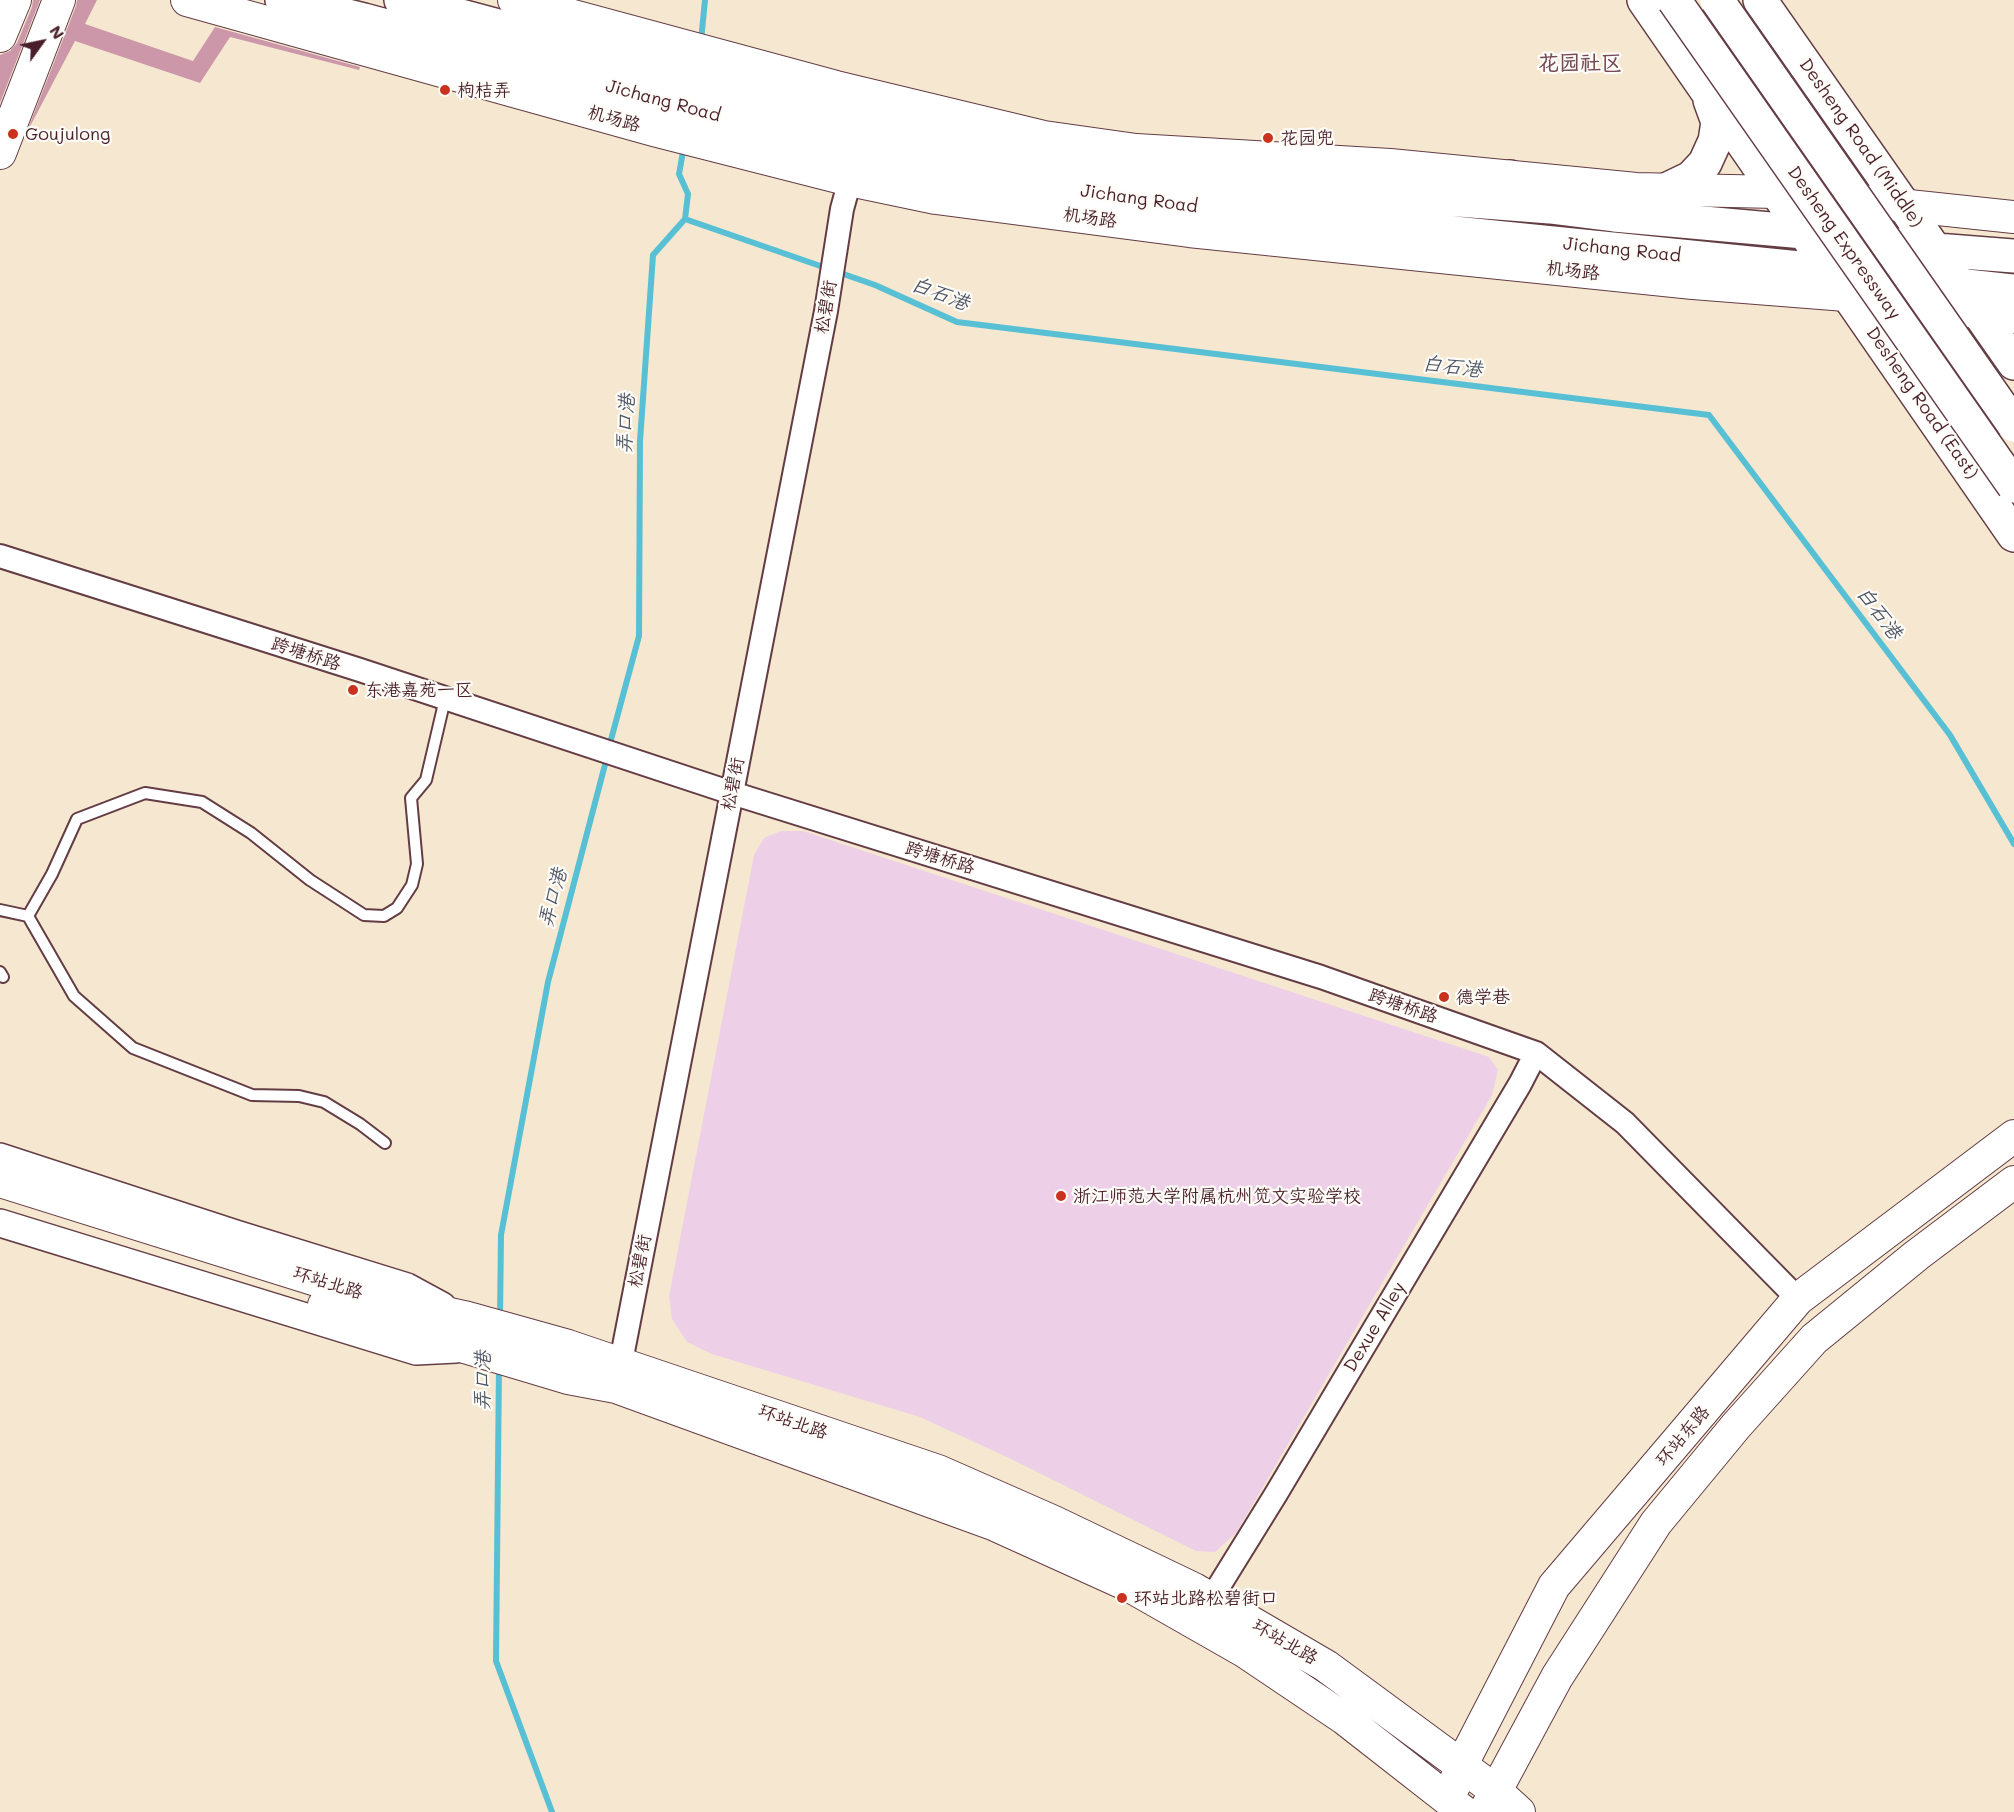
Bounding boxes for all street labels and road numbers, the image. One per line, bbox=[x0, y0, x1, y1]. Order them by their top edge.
street label: Desheng Road (Middle) bbox=[1795, 55, 1927, 231]
street label: Jichang Road bbox=[603, 75, 723, 127]
street label: 机场路 bbox=[585, 102, 643, 136]
street label: Desheng Expressway bbox=[1783, 162, 1905, 324]
street label: Jichang Road bbox=[1079, 180, 1199, 218]
street label: 机场路 bbox=[1062, 204, 1118, 232]
street label: Jichang Road bbox=[1562, 233, 1682, 267]
street label: 机场路 bbox=[1545, 257, 1601, 285]
street label: 松碧街 bbox=[811, 279, 841, 335]
street label: Desheng Road (East) bbox=[1861, 323, 1983, 483]
street label: 跨塘桥路 bbox=[268, 633, 344, 675]
street label: 松碧街 bbox=[717, 755, 749, 813]
street label: 跨塘桥路 bbox=[902, 837, 978, 879]
street label: 跨塘桥路 bbox=[1365, 984, 1441, 1028]
street label: 松碧街 bbox=[624, 1232, 656, 1290]
street label: 环站北路 bbox=[290, 1262, 366, 1304]
street label: Dexue Alley bbox=[1340, 1278, 1410, 1376]
street label: 环站北路 bbox=[755, 1400, 831, 1444]
street label: 环站东路 bbox=[1652, 1401, 1714, 1471]
street label: 环站北路 bbox=[1248, 1615, 1322, 1669]

